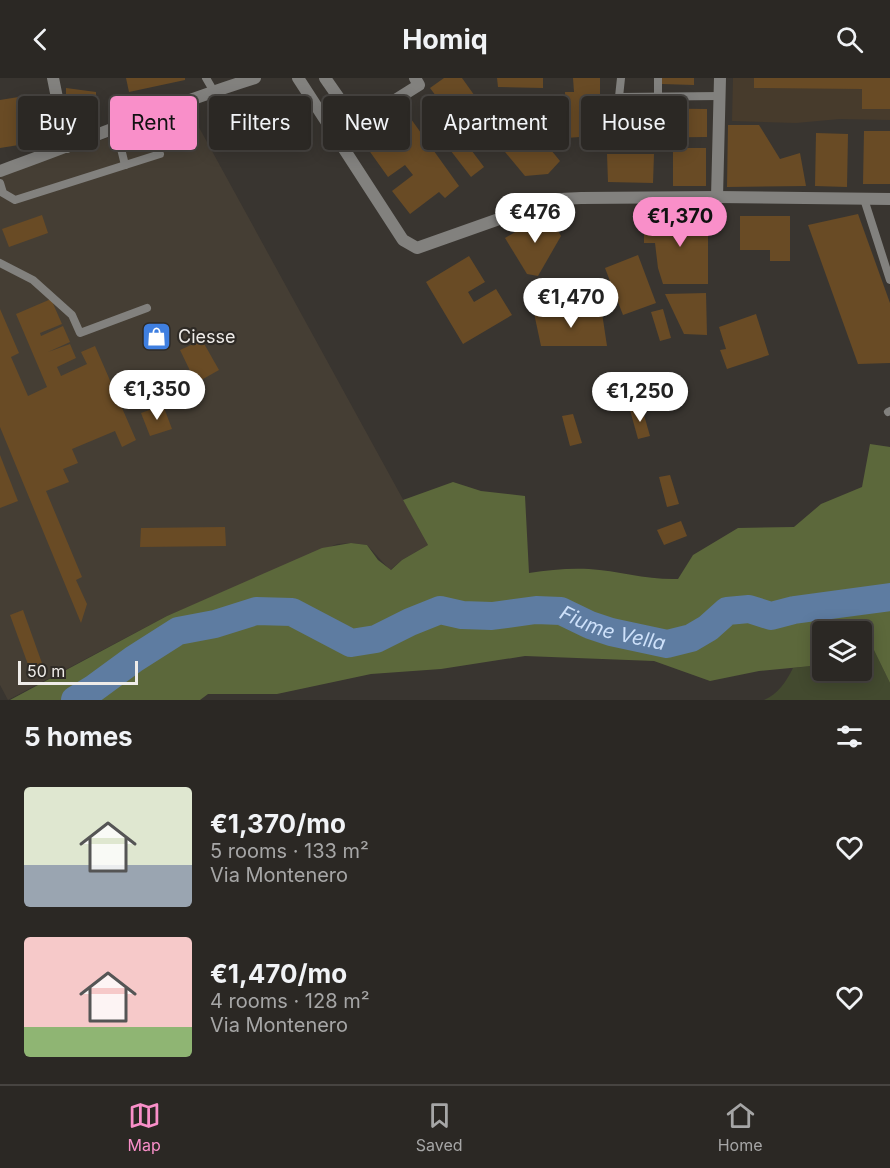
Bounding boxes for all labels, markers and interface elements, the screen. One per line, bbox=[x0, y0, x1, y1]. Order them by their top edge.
icon: back bbox=[24, 23, 57, 56]
text: Homiq bbox=[402, 23, 488, 56]
icon: search bbox=[833, 23, 866, 56]
chip: Buy bbox=[18, 96, 98, 150]
chip: Rent bbox=[110, 96, 197, 150]
chip: Filters bbox=[209, 96, 311, 150]
chip: New bbox=[323, 96, 410, 150]
chip: Apartment bbox=[422, 96, 569, 150]
chip: House bbox=[581, 96, 687, 150]
pin: €476 bbox=[499, 193, 571, 244]
pin: €1,370 bbox=[631, 197, 729, 248]
text: €476 bbox=[509, 200, 561, 224]
text: €1,370 bbox=[647, 204, 713, 228]
pin: €1,470 bbox=[522, 278, 620, 329]
text: €1,470 bbox=[537, 285, 605, 309]
shop icon: Ciesse bbox=[141, 321, 173, 353]
place label: Ciesse bbox=[178, 326, 236, 347]
pin: €1,350 bbox=[108, 370, 206, 421]
pin: €1,250 bbox=[591, 372, 689, 423]
text: €1,350 bbox=[123, 377, 191, 401]
text: €1,250 bbox=[606, 379, 674, 403]
water label: Fiume Vella bbox=[556, 600, 668, 655]
map controls bbox=[812, 621, 872, 681]
button: layers bbox=[812, 621, 872, 681]
scale bar bbox=[18, 658, 138, 686]
text: 50 m bbox=[27, 661, 65, 681]
icon: filters bbox=[833, 720, 866, 753]
text: 5 homes bbox=[24, 721, 133, 752]
text: €1,370/mo bbox=[210, 808, 346, 839]
icon: home bbox=[72, 811, 144, 883]
icon: heart bbox=[833, 831, 866, 864]
text: 5 rooms · 133 m² bbox=[210, 839, 369, 863]
text: Via Montenero bbox=[210, 863, 348, 887]
text: €1,470/mo bbox=[210, 958, 347, 989]
icon: home bbox=[72, 961, 144, 1033]
icon: heart bbox=[833, 981, 866, 1014]
text: 4 rooms · 128 m² bbox=[210, 989, 370, 1013]
text: Via Montenero bbox=[210, 1013, 348, 1037]
tab: Map bbox=[128, 1099, 161, 1155]
tab: Saved bbox=[416, 1099, 463, 1155]
tab: Home bbox=[718, 1099, 762, 1155]

